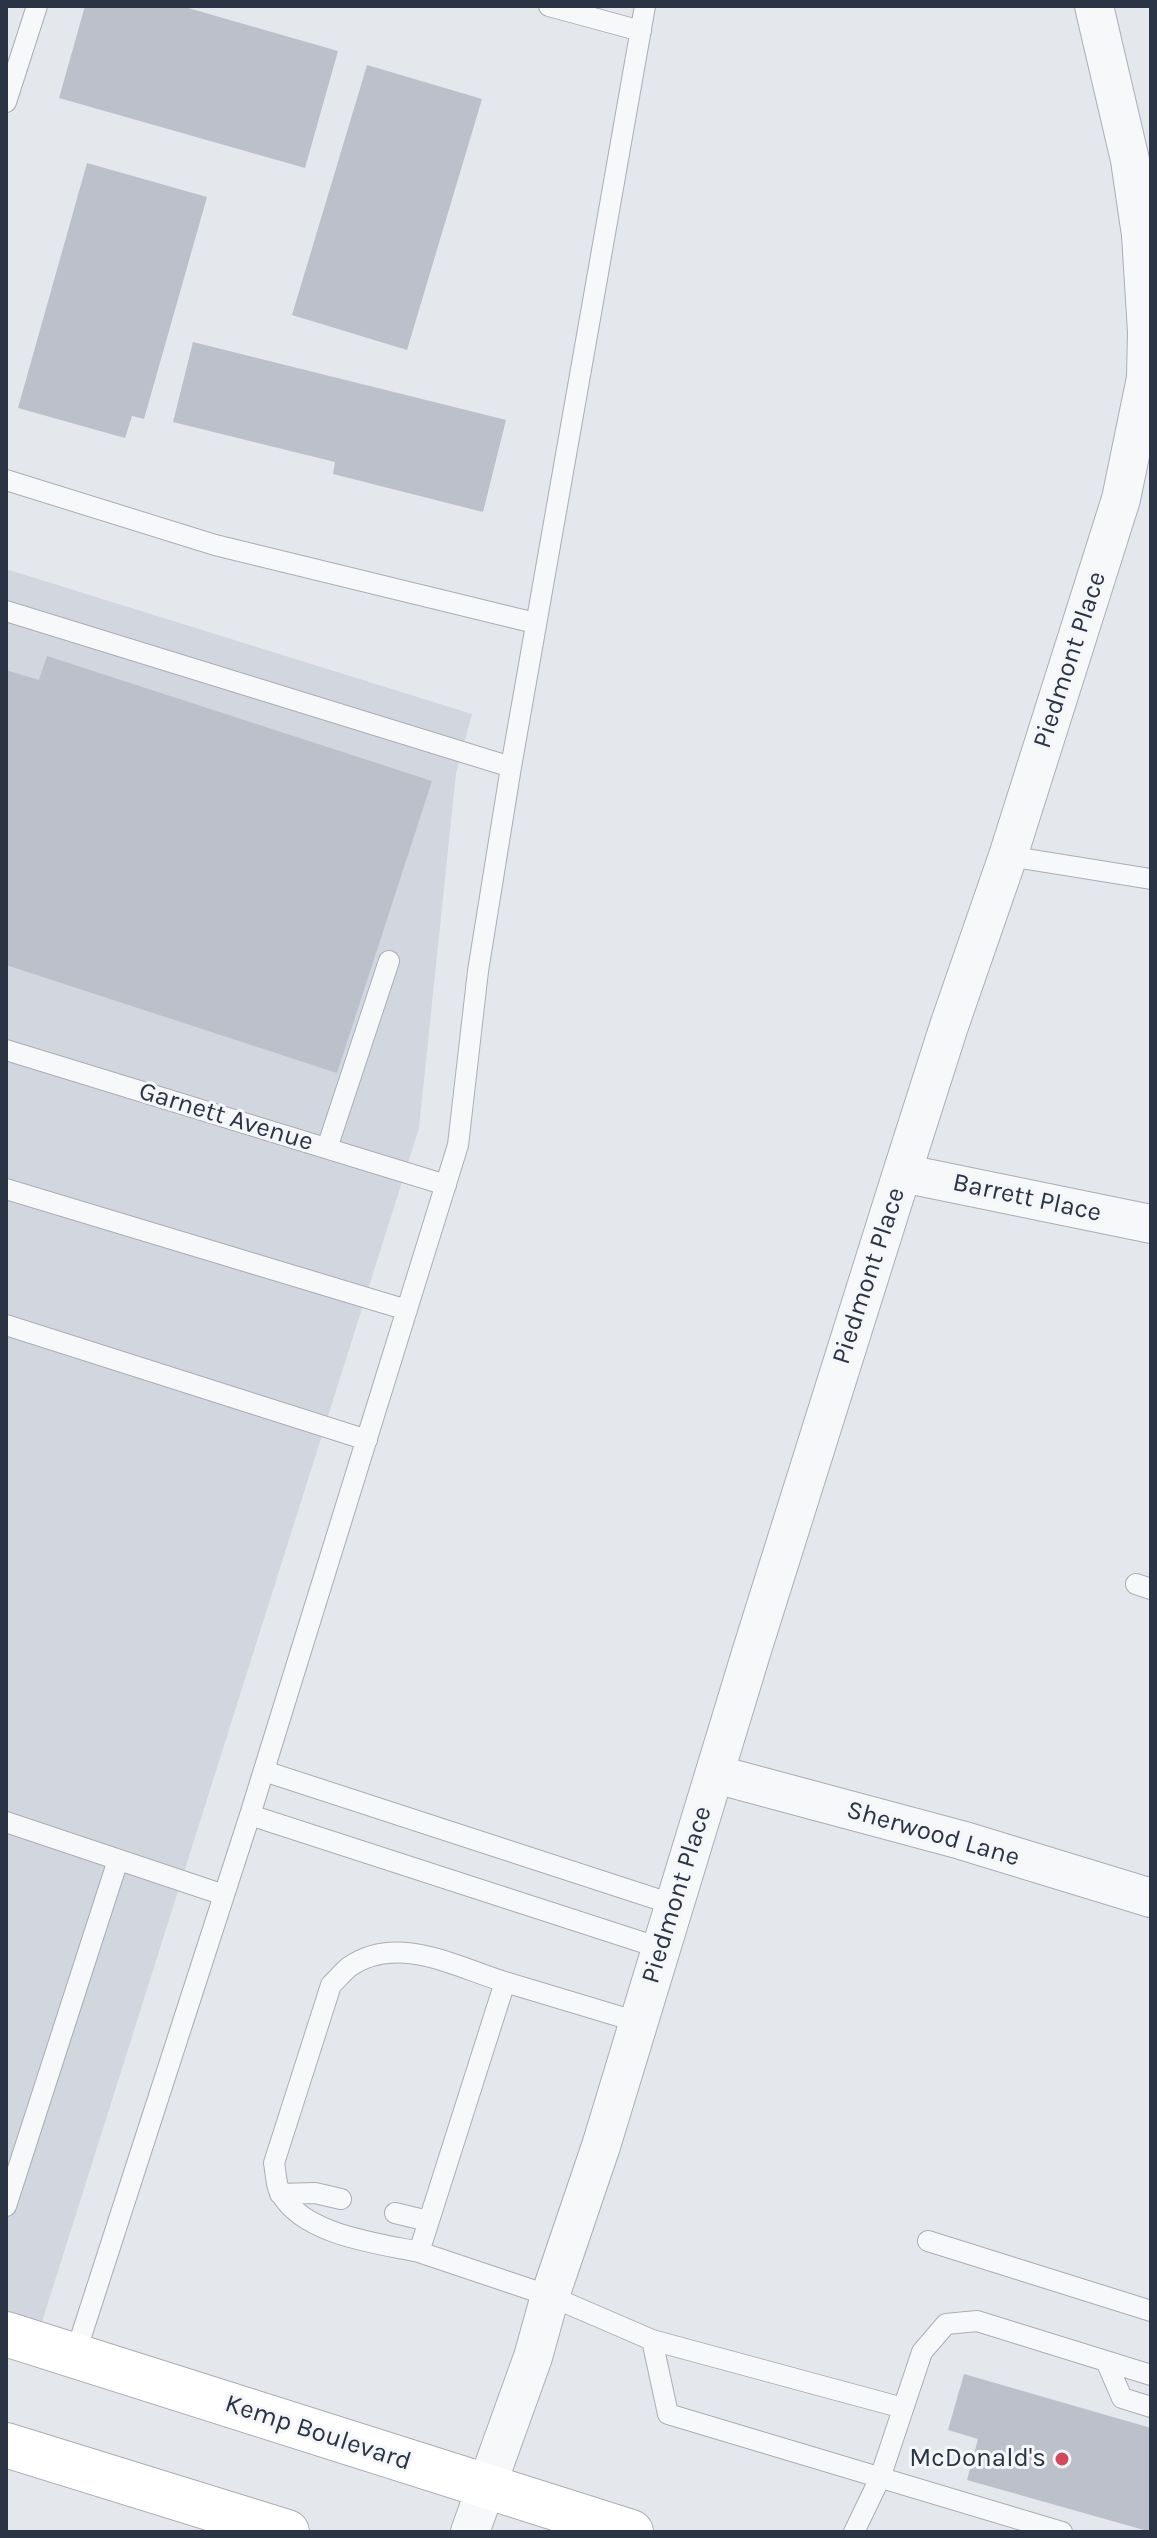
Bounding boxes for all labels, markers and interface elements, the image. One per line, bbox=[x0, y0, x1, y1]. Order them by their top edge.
street label: Piedmont Place bbox=[1027, 568, 1113, 752]
street label: Garnett Avenue bbox=[135, 1076, 317, 1158]
street label: Barrett Place bbox=[950, 1167, 1104, 1229]
street label: Piedmont Place bbox=[826, 1184, 912, 1368]
street label: Sherwood Lane bbox=[843, 1794, 1023, 1874]
street label: Piedmont Place bbox=[635, 1803, 719, 1987]
street label: Kemp Boulevard bbox=[221, 2388, 415, 2478]
place label: McDonald's bbox=[909, 2443, 1046, 2475]
marker: McDonald's bbox=[1053, 2450, 1071, 2468]

